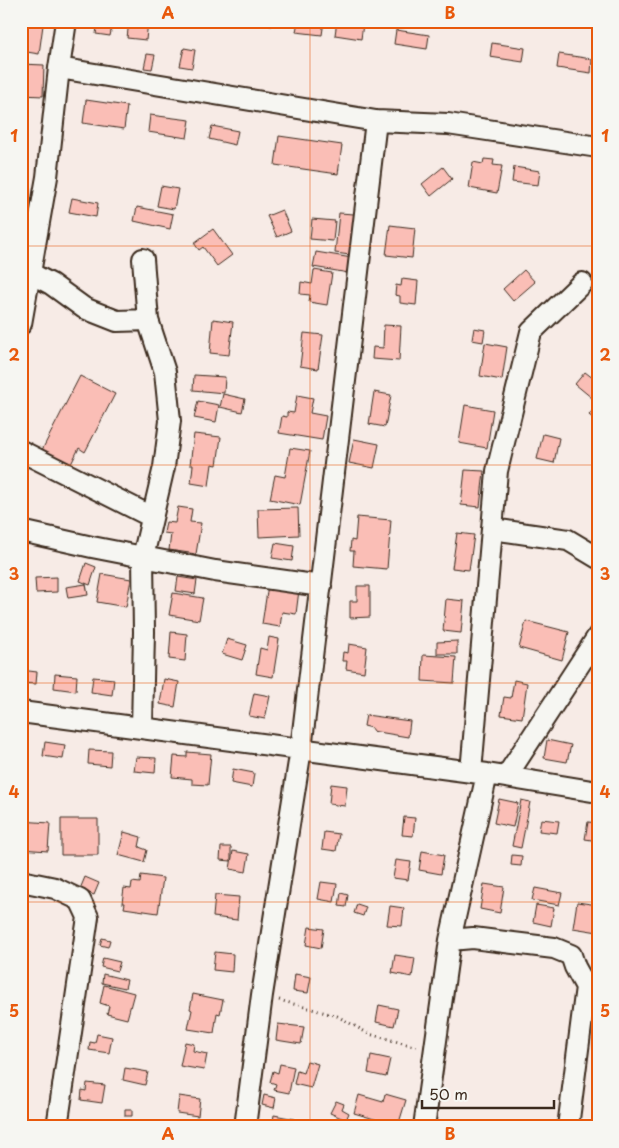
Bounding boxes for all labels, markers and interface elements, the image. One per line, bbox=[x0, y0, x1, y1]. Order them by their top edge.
text: A bbox=[162, 0, 175, 24]
text: B bbox=[445, 0, 456, 24]
text: 1 bbox=[10, 123, 18, 147]
text: 1 bbox=[601, 123, 609, 147]
text: 2 bbox=[8, 342, 20, 366]
text: 2 bbox=[599, 342, 611, 366]
text: 3 bbox=[9, 561, 19, 585]
text: 3 bbox=[600, 561, 610, 585]
text: 4 bbox=[9, 779, 20, 803]
text: 4 bbox=[600, 779, 611, 803]
text: 5 bbox=[9, 998, 19, 1022]
text: 5 bbox=[600, 998, 610, 1022]
scale bar bbox=[422, 1078, 554, 1110]
text: 50 m bbox=[429, 1082, 468, 1105]
text: A bbox=[162, 1121, 175, 1145]
text: B bbox=[445, 1121, 456, 1145]

